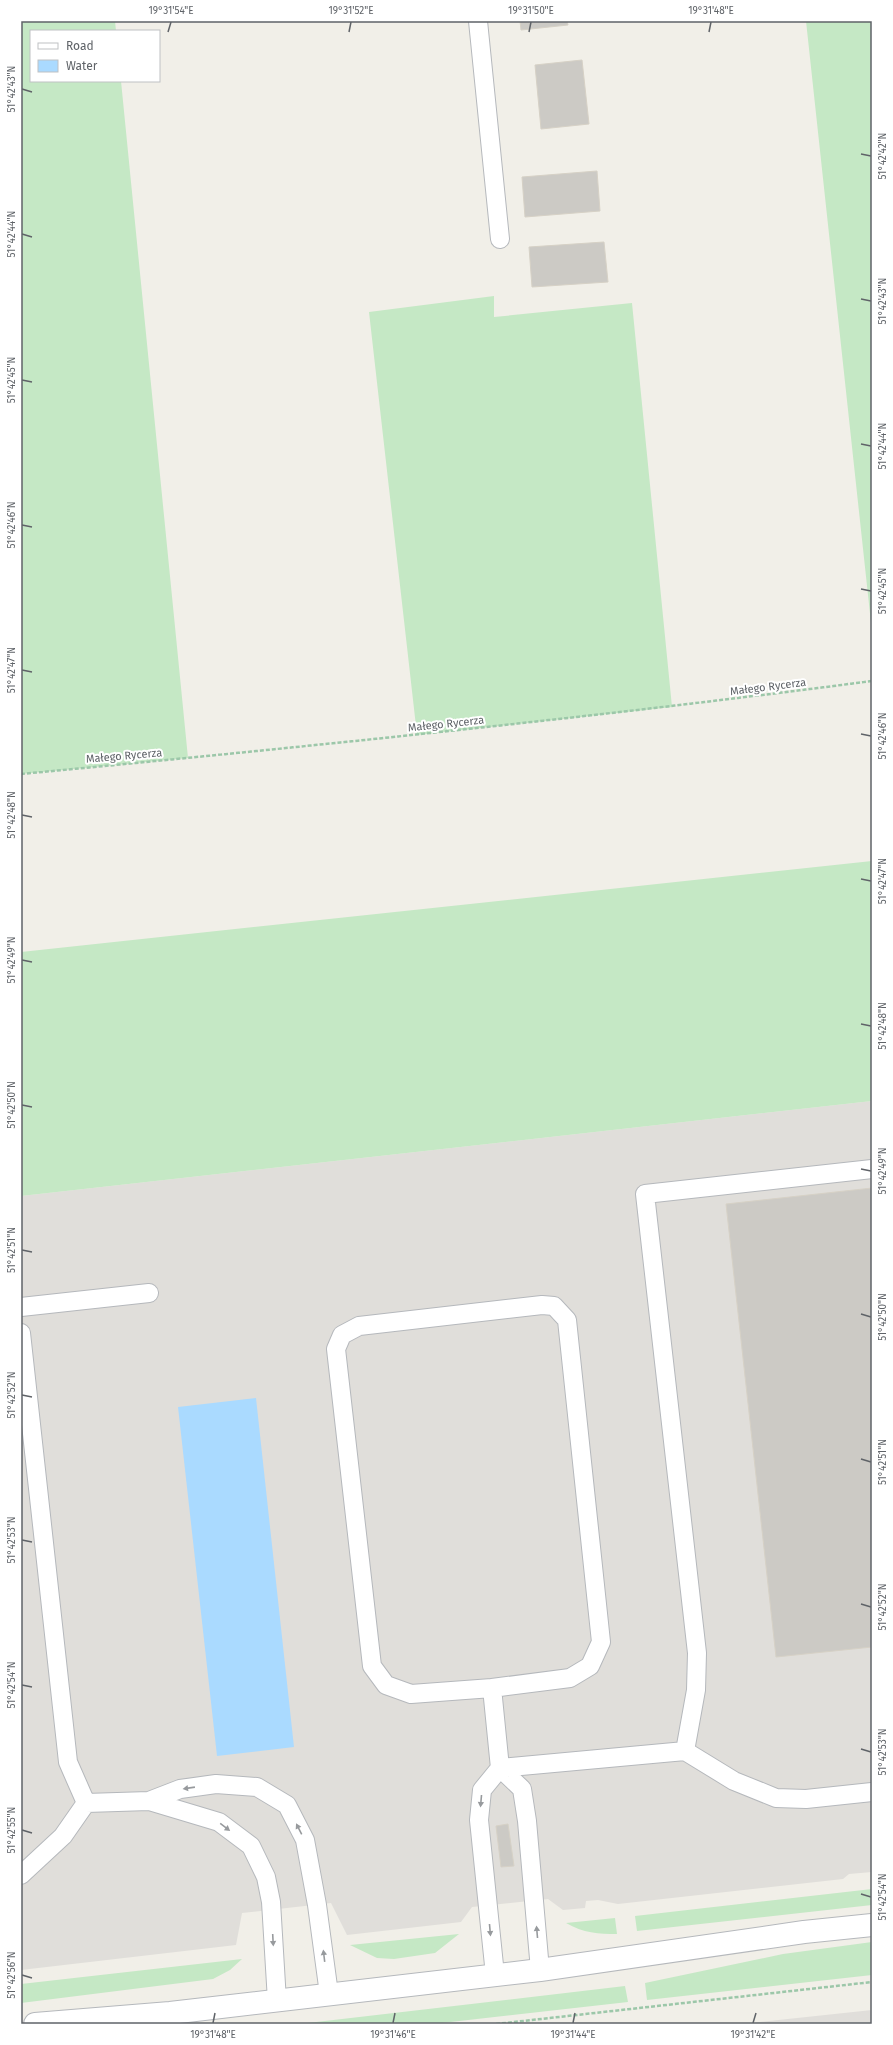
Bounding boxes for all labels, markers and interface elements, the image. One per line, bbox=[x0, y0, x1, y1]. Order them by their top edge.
text: 19°31'54"E bbox=[148, 5, 194, 17]
text: 19°31'52"E bbox=[328, 5, 374, 17]
text: 19°31'50"E bbox=[508, 5, 554, 17]
text: 19°31'48"E bbox=[688, 5, 734, 17]
legend bbox=[30, 30, 160, 82]
text: Road bbox=[66, 39, 94, 53]
text: Water bbox=[66, 59, 98, 73]
text: 51°42'43"N bbox=[6, 66, 18, 112]
text: 51°42'42"N bbox=[877, 133, 889, 179]
text: 51°42'44"N bbox=[6, 211, 18, 257]
text: 51°42'43"N bbox=[877, 278, 889, 324]
text: 51°42'45"N bbox=[6, 357, 18, 403]
text: 51°42'44"N bbox=[877, 423, 889, 469]
text: 51°42'46"N bbox=[6, 501, 18, 549]
text: 51°42'45"N bbox=[877, 568, 889, 614]
text: 51°42'47"N bbox=[6, 647, 18, 693]
street label: Małego Rycerza bbox=[729, 676, 807, 698]
text: 51°42'46"N bbox=[877, 712, 889, 760]
street label: Małego Rycerza bbox=[407, 714, 485, 734]
street label: Małego Rycerza bbox=[85, 746, 163, 766]
text: 51°42'48"N bbox=[6, 791, 18, 839]
text: 51°42'47"N bbox=[877, 858, 889, 904]
text: 51°42'49"N bbox=[6, 936, 18, 984]
text: 51°42'48"N bbox=[877, 1002, 889, 1050]
text: 51°42'50"N bbox=[6, 1081, 18, 1129]
text: 51°42'49"N bbox=[877, 1147, 889, 1195]
text: 51°42'51"N bbox=[6, 1227, 18, 1273]
text: 51°42'50"N bbox=[877, 1293, 889, 1341]
text: 51°42'52"N bbox=[6, 1372, 18, 1418]
text: 51°42'51"N bbox=[877, 1439, 889, 1485]
text: 51°42'53"N bbox=[6, 1516, 18, 1564]
text: 51°42'52"N bbox=[877, 1584, 889, 1630]
text: 51°42'54"N bbox=[6, 1662, 18, 1708]
text: 51°42'53"N bbox=[877, 1728, 889, 1776]
one-way arrow bbox=[183, 1785, 195, 1791]
one-way arrow bbox=[478, 1795, 484, 1807]
text: 51°42'55"N bbox=[6, 1807, 18, 1853]
one-way arrow bbox=[220, 1823, 231, 1831]
one-way arrow bbox=[295, 1823, 302, 1835]
text: 51°42'54"N bbox=[877, 1874, 889, 1920]
one-way arrow bbox=[487, 1924, 494, 1936]
one-way arrow bbox=[533, 1926, 540, 1938]
one-way arrow bbox=[270, 1934, 277, 1946]
one-way arrow bbox=[321, 1950, 327, 1962]
text: 51°42'56"N bbox=[6, 1951, 18, 1999]
text: 19°31'48"E bbox=[190, 2029, 236, 2041]
text: 19°31'46"E bbox=[370, 2029, 416, 2041]
text: 19°31'44"E bbox=[550, 2029, 596, 2041]
text: 19°31'42"E bbox=[730, 2029, 776, 2041]

